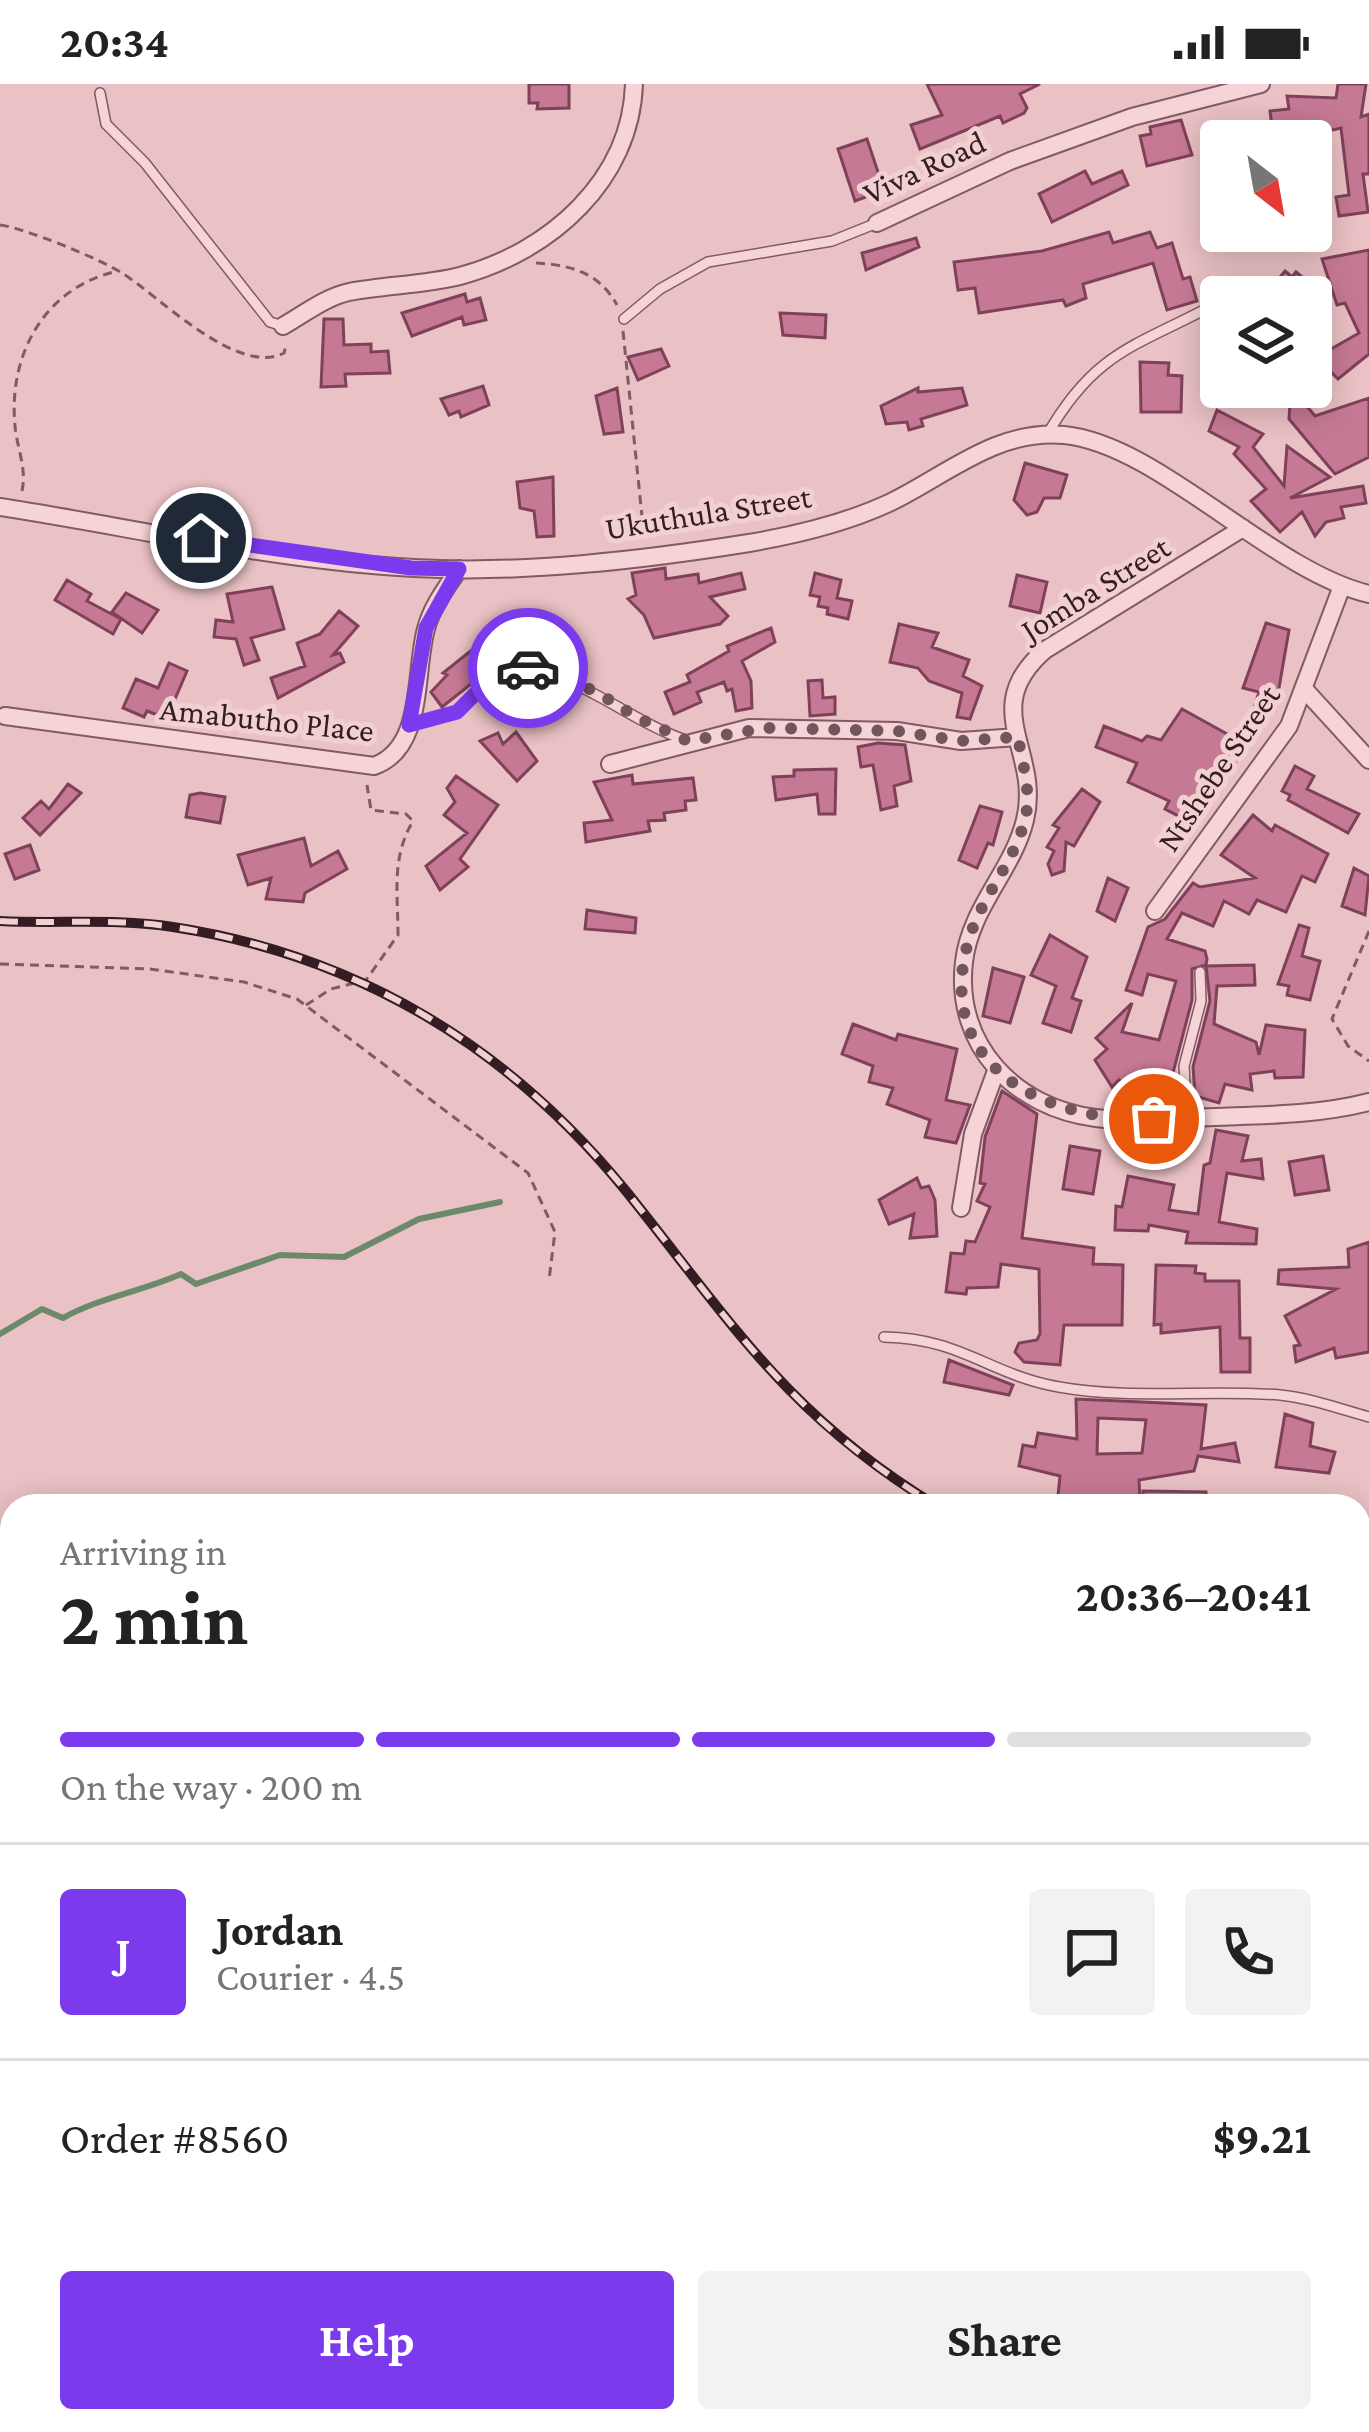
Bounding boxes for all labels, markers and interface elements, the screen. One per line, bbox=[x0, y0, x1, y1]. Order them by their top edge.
text: 20:34 bbox=[60, 17, 169, 67]
north arrow bbox=[1200, 120, 1332, 252]
map controls bbox=[1200, 120, 1332, 408]
street label: Viva Road bbox=[857, 123, 991, 211]
button: layers bbox=[1200, 276, 1332, 408]
street label: Ukuthula Street bbox=[602, 477, 815, 547]
pin bbox=[150, 487, 252, 589]
icon: home bbox=[168, 505, 234, 571]
street label: Jomba Street bbox=[1011, 527, 1177, 650]
courier bbox=[468, 608, 588, 728]
icon: car bbox=[495, 635, 561, 701]
street label: Ntshebe Street bbox=[1149, 677, 1288, 858]
street label: Amabutho Place bbox=[158, 689, 376, 749]
pin bbox=[1103, 1068, 1205, 1170]
icon: bag bbox=[1121, 1086, 1187, 1152]
text: Arriving in bbox=[60, 1530, 227, 1573]
text: 20:36–20:41 bbox=[1076, 1571, 1311, 1621]
text: 2 min bbox=[60, 1574, 248, 1661]
text: On the way · 200 m bbox=[60, 1765, 362, 1808]
button: chat bbox=[1029, 1889, 1155, 2015]
button: phone bbox=[1185, 1889, 1311, 2015]
text: Jordan bbox=[216, 1905, 343, 1955]
text: J bbox=[115, 1927, 131, 1977]
text: Courier · 4.5 bbox=[216, 1955, 405, 1998]
text: Order #8560 bbox=[60, 2113, 289, 2163]
text: $9.21 bbox=[1213, 2113, 1311, 2163]
button: Help bbox=[60, 2271, 674, 2409]
button: Share bbox=[698, 2271, 1311, 2409]

